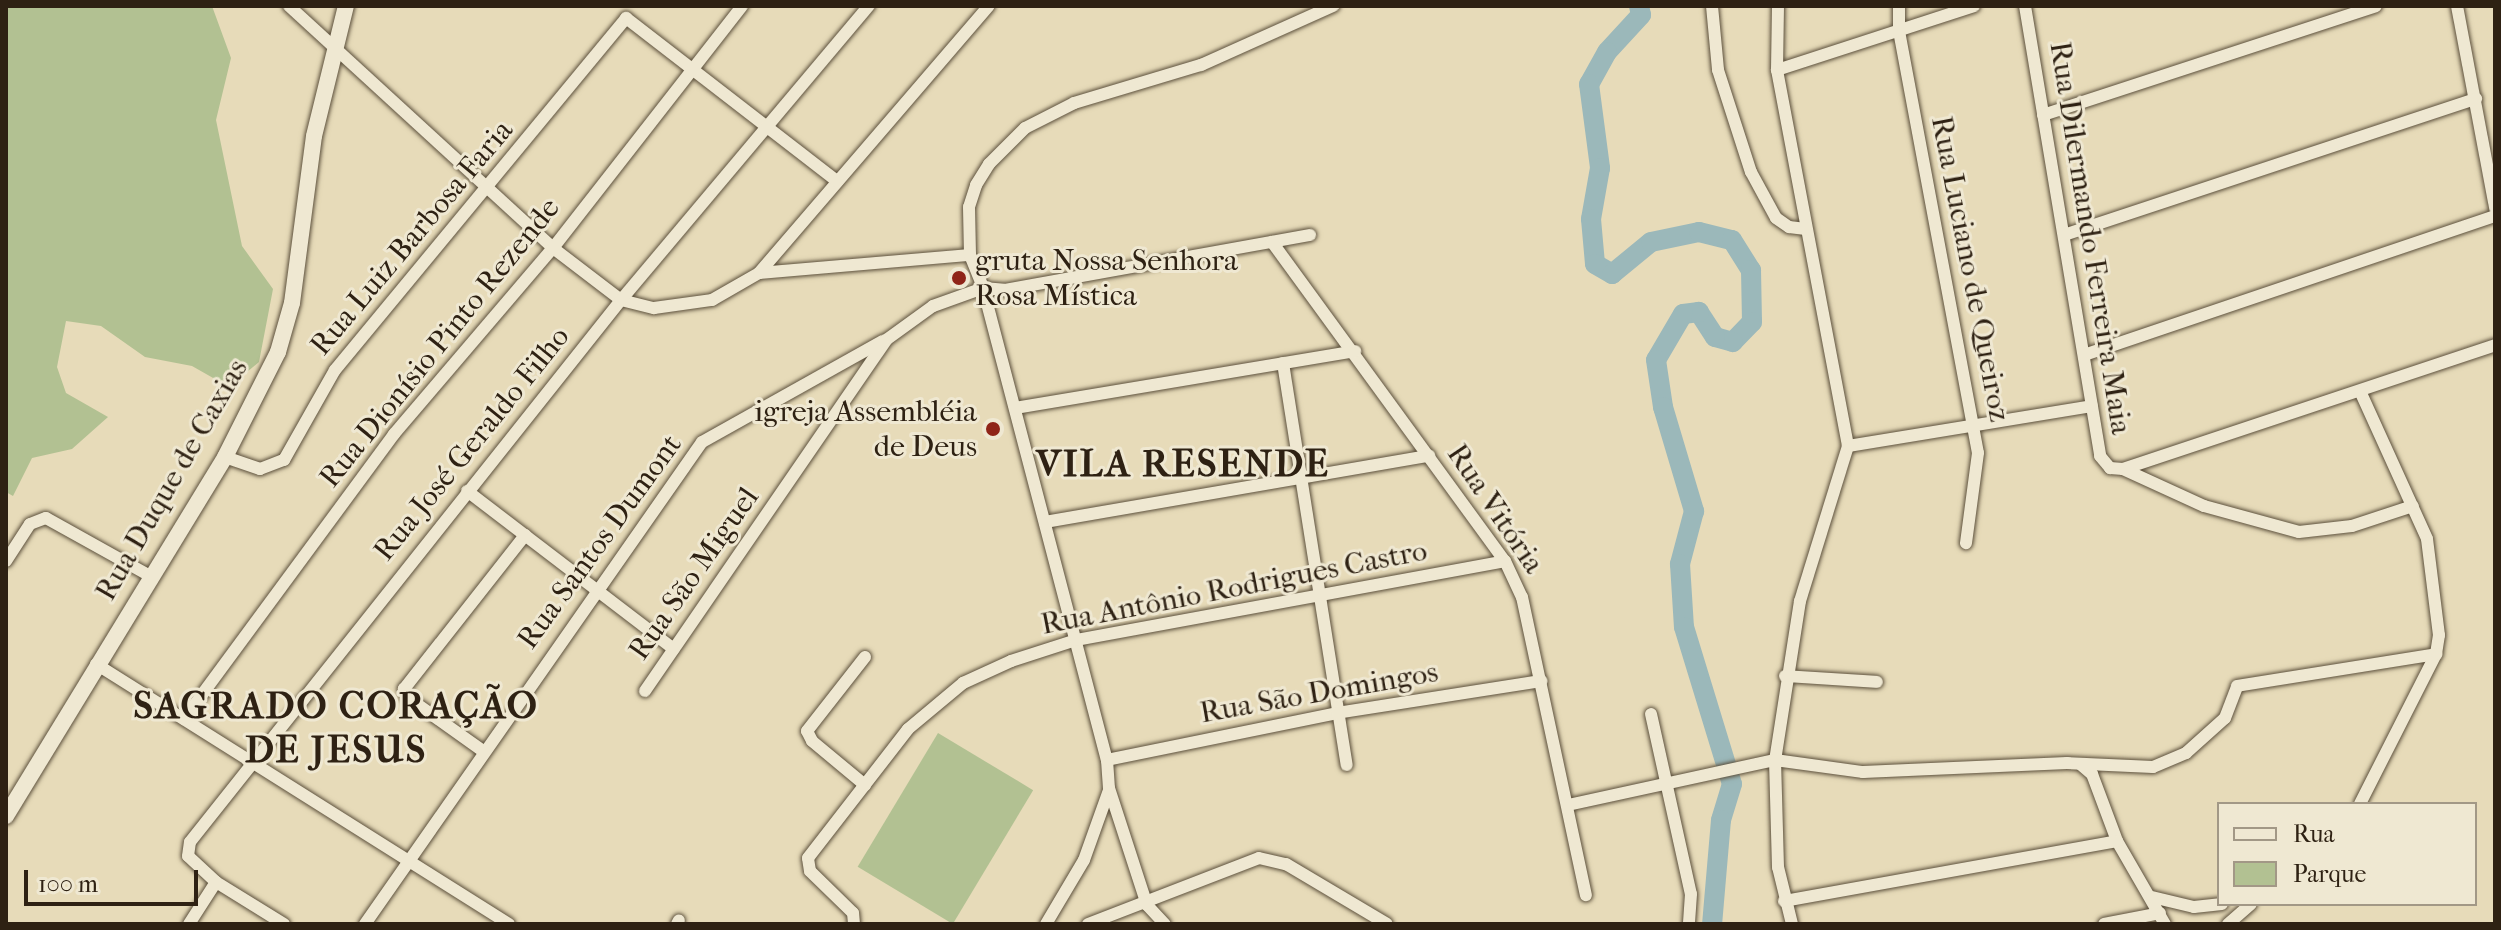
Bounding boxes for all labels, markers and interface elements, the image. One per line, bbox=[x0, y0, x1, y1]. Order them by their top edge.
street label: Rua Dilermando Ferreira Maia bbox=[2041, 39, 2139, 437]
street label: Rua Luiz Barbosa Faria bbox=[303, 113, 521, 363]
street label: Rua Luciano de Queiroz bbox=[1923, 113, 2017, 425]
street label: Rua Dionísio Pinto Rezende bbox=[312, 191, 568, 495]
place label: gruta Nossa Senhora Rosa Mística bbox=[975, 243, 1238, 314]
marker: gruta Nossa Senhora Rosa Mística bbox=[950, 269, 968, 287]
street label: Rua José Geraldo Filho bbox=[367, 320, 577, 568]
street label: Rua Duque de Caxias bbox=[88, 353, 256, 607]
place label: igreja Assembléia de Deus bbox=[754, 394, 977, 464]
marker: igreja Assembléia de Deus bbox=[984, 420, 1002, 438]
street label: Rua Santos Dumont bbox=[510, 428, 690, 656]
street label: Rua Vitória bbox=[1439, 438, 1551, 580]
district label: VILA RESENDE bbox=[1036, 441, 1330, 487]
street label: Rua São Miguel bbox=[621, 481, 767, 667]
street label: Rua Antônio Rodrigues Castro bbox=[1038, 533, 1430, 643]
street label: Rua São Domingos bbox=[1197, 654, 1441, 732]
district label: SAGRADO CORAÇÃO DE JESUS bbox=[133, 683, 539, 772]
legend bbox=[2217, 802, 2477, 906]
text: Rua bbox=[2293, 820, 2335, 848]
scale bar bbox=[28, 854, 202, 904]
text: Parque bbox=[2293, 860, 2366, 888]
text: 100 m bbox=[38, 870, 98, 898]

